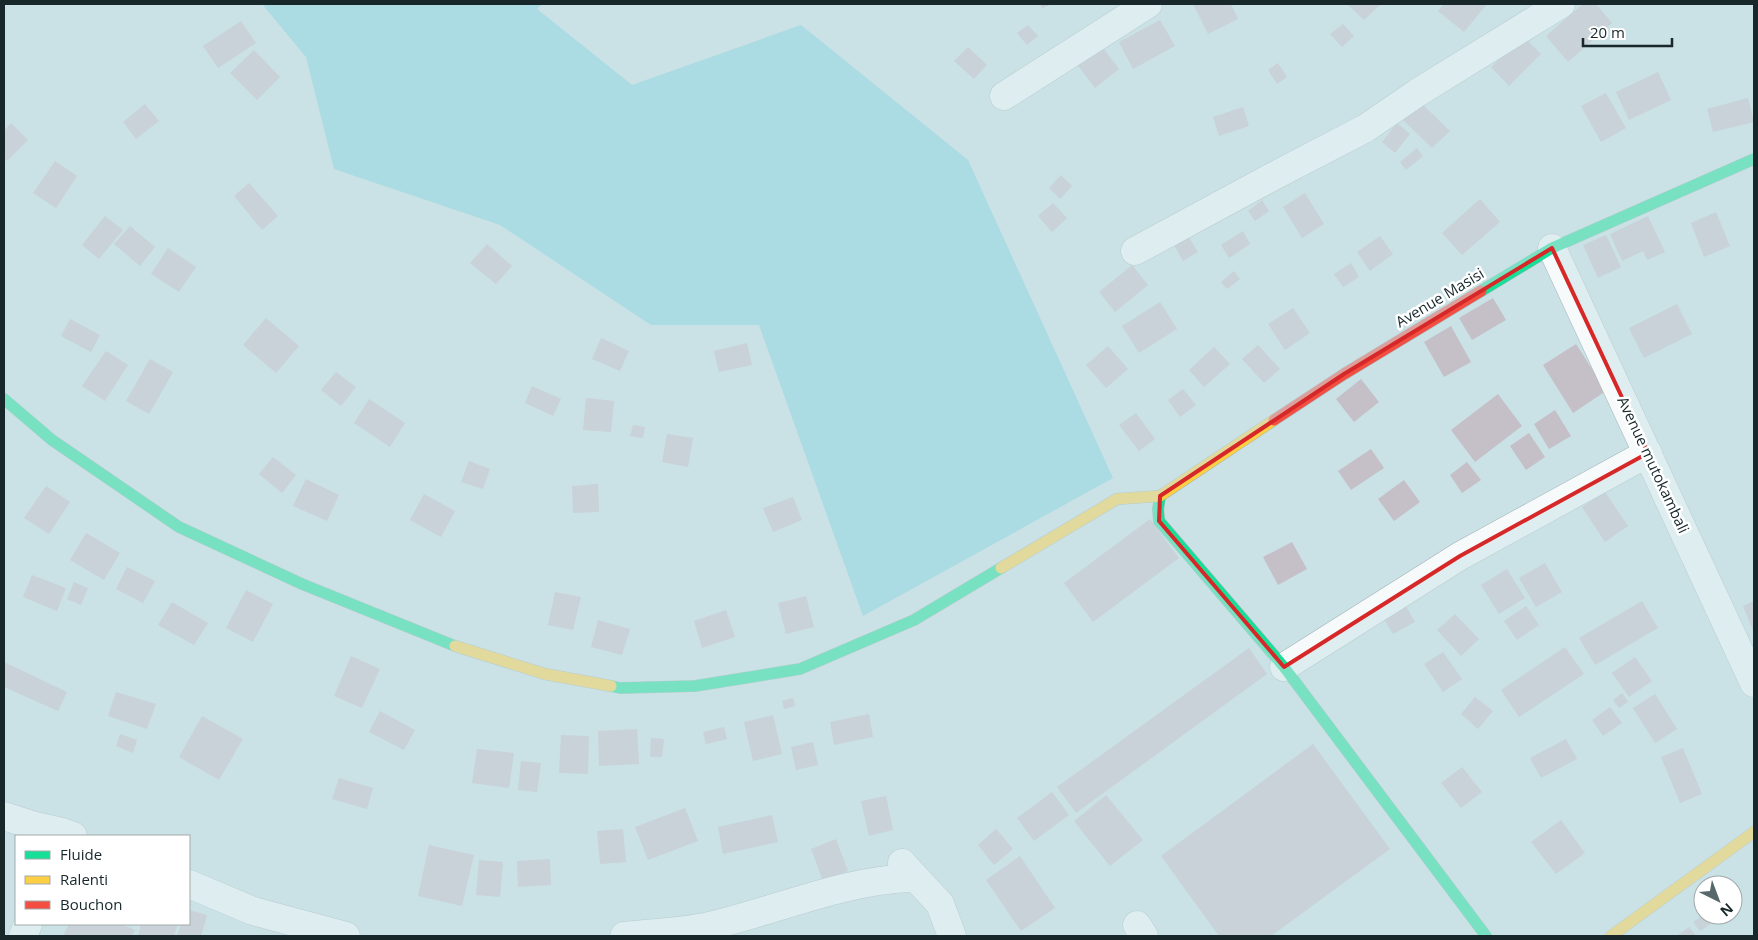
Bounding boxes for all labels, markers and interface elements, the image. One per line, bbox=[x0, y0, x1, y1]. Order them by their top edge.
scale bar bbox=[1583, 15, 1672, 47]
text: 20 m bbox=[1590, 22, 1625, 42]
street label: Avenue Masisi bbox=[1392, 263, 1487, 331]
street label: Avenue mutokambali bbox=[1613, 393, 1694, 536]
legend bbox=[15, 835, 190, 925]
text: Fluide bbox=[60, 844, 102, 864]
text: Ralenti bbox=[60, 869, 108, 889]
north arrow bbox=[1693, 875, 1743, 925]
text: Bouchon bbox=[60, 894, 123, 914]
text: N bbox=[1716, 899, 1738, 921]

